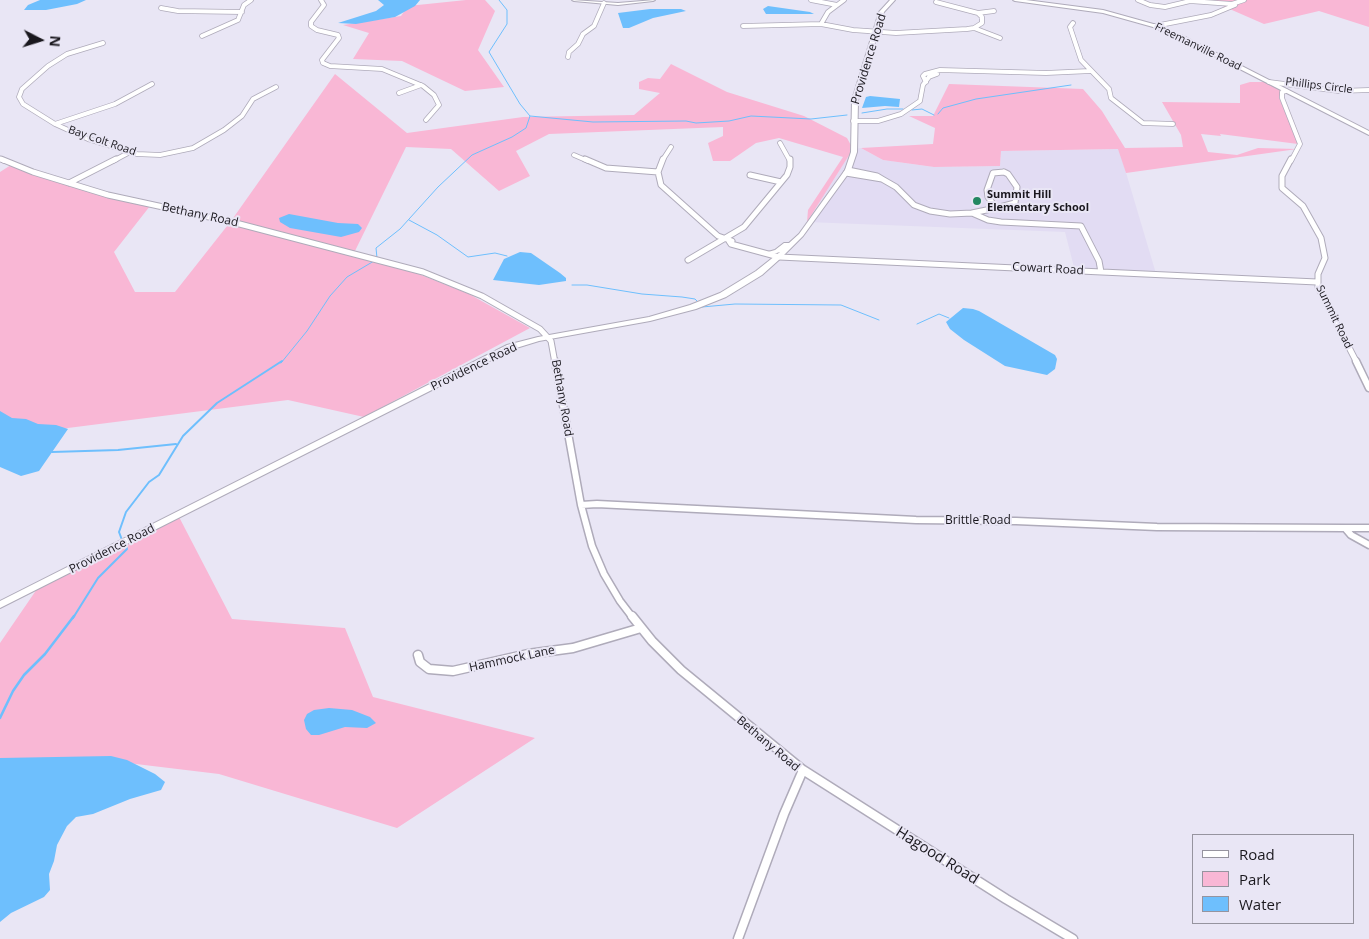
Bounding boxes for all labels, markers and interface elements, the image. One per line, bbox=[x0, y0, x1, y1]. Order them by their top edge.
street label: Providence Road bbox=[848, 12, 890, 106]
north arrow bbox=[15, 15, 65, 65]
street label: Freemanville Road bbox=[1153, 20, 1243, 74]
text: N bbox=[45, 35, 65, 48]
street label: Phillips Circle bbox=[1285, 75, 1353, 97]
street label: Bay Colt Road bbox=[66, 123, 138, 159]
place label: Summit Hill Elementary School bbox=[987, 188, 1089, 214]
marker: Summit Hill Elementary School bbox=[971, 195, 983, 207]
street label: Bethany Road bbox=[160, 200, 240, 230]
street label: Cowart Road bbox=[1012, 260, 1084, 278]
street label: Summit Road bbox=[1313, 283, 1355, 351]
street label: Providence Road bbox=[429, 340, 519, 394]
street label: Bethany Road bbox=[548, 358, 576, 438]
street label: Brittle Road bbox=[945, 514, 1011, 528]
street label: Providence Road bbox=[67, 521, 157, 577]
street label: Hammock Lane bbox=[468, 643, 556, 675]
street label: Bethany Road bbox=[734, 713, 802, 775]
street label: Hagood Road bbox=[892, 823, 982, 889]
legend bbox=[1192, 834, 1354, 924]
text: Road bbox=[1239, 844, 1275, 864]
text: Park bbox=[1239, 869, 1270, 889]
text: Water bbox=[1239, 894, 1281, 914]

